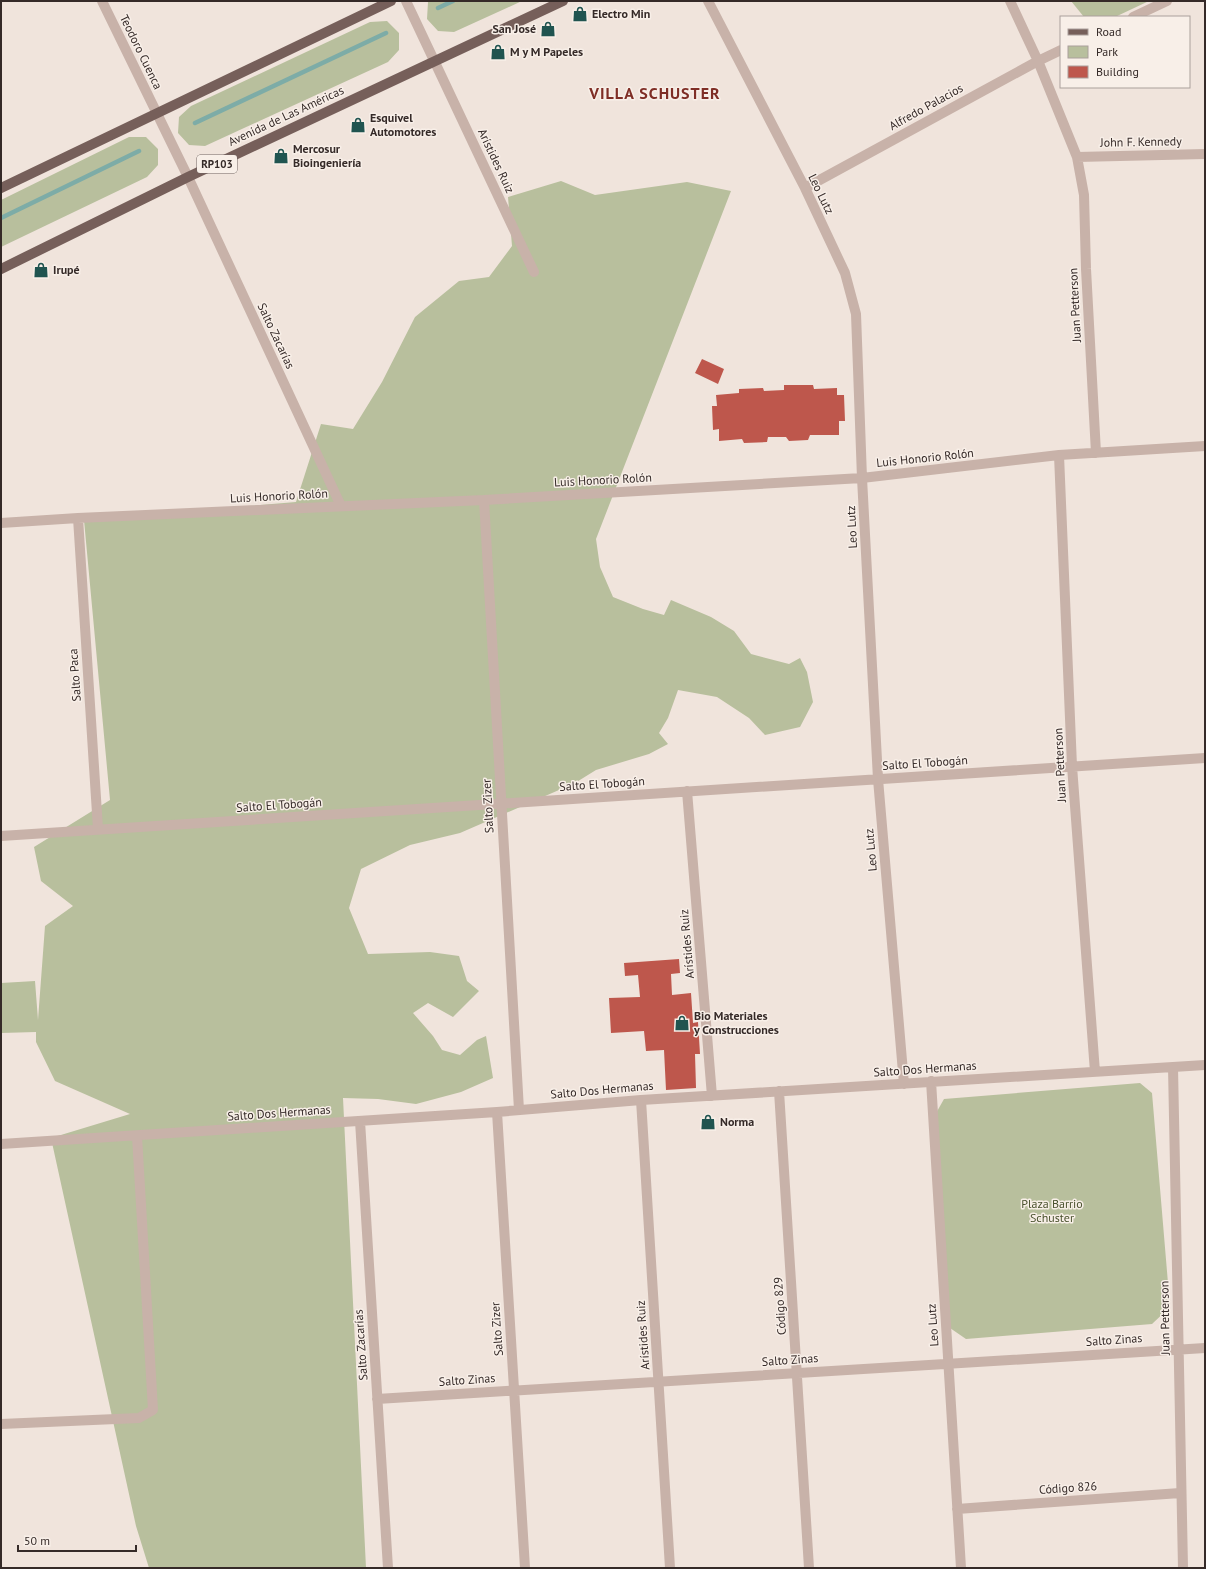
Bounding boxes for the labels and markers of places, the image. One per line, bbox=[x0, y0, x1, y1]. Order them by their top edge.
shop icon: Electro Min bbox=[571, 5, 589, 23]
place label: Electro Min bbox=[592, 6, 650, 21]
shop icon: San José bbox=[539, 20, 557, 38]
place label: San José bbox=[492, 21, 536, 36]
shop icon: M y M Papeles bbox=[489, 43, 507, 61]
place label: M y M Papeles bbox=[510, 44, 583, 59]
place label: Esquivel Automotores bbox=[370, 110, 436, 139]
shop icon: Esquivel Automotores bbox=[349, 116, 367, 134]
place label: Mercosur Bioingeniería bbox=[293, 141, 361, 170]
shop icon: Mercosur Bioingeniería bbox=[272, 147, 290, 165]
shop icon: Irupé bbox=[32, 261, 50, 279]
place label: Irupé bbox=[53, 262, 80, 277]
place label: Bio Materiales y Construcciones bbox=[693, 1008, 779, 1037]
shop icon: Bio Materiales y Construcciones bbox=[673, 1014, 691, 1032]
shop icon: Norma bbox=[699, 1113, 717, 1131]
place label: Norma bbox=[720, 1114, 754, 1129]

